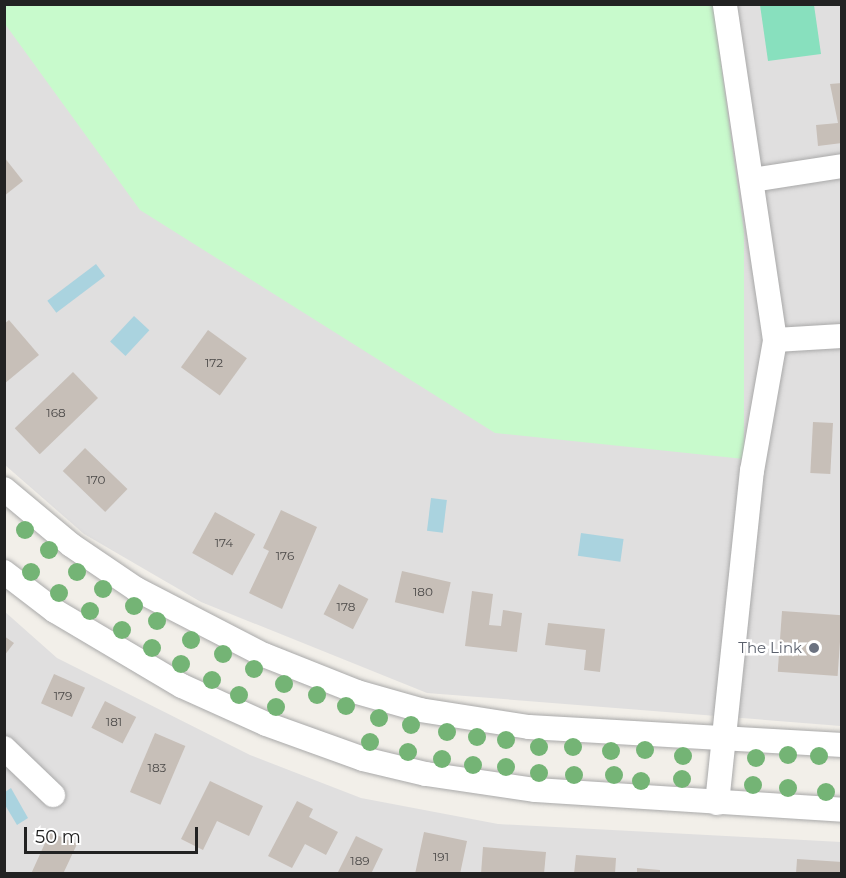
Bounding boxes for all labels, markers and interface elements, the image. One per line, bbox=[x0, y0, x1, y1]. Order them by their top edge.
house number: 172 bbox=[205, 356, 223, 370]
house number: 168 bbox=[46, 406, 66, 420]
house number: 170 bbox=[86, 473, 106, 487]
house number: 174 bbox=[215, 536, 233, 550]
house number: 176 bbox=[276, 549, 294, 563]
house number: 180 bbox=[413, 585, 433, 599]
house number: 178 bbox=[337, 600, 355, 614]
place label: The Link bbox=[738, 639, 802, 657]
marker: The Link bbox=[807, 641, 821, 655]
house number: 179 bbox=[54, 689, 72, 703]
house number: 181 bbox=[106, 715, 122, 729]
house number: 183 bbox=[148, 761, 166, 775]
scale bar bbox=[27, 815, 201, 853]
text: 50 m bbox=[35, 826, 81, 848]
house number: 191 bbox=[433, 850, 449, 864]
house number: 189 bbox=[350, 854, 370, 868]

